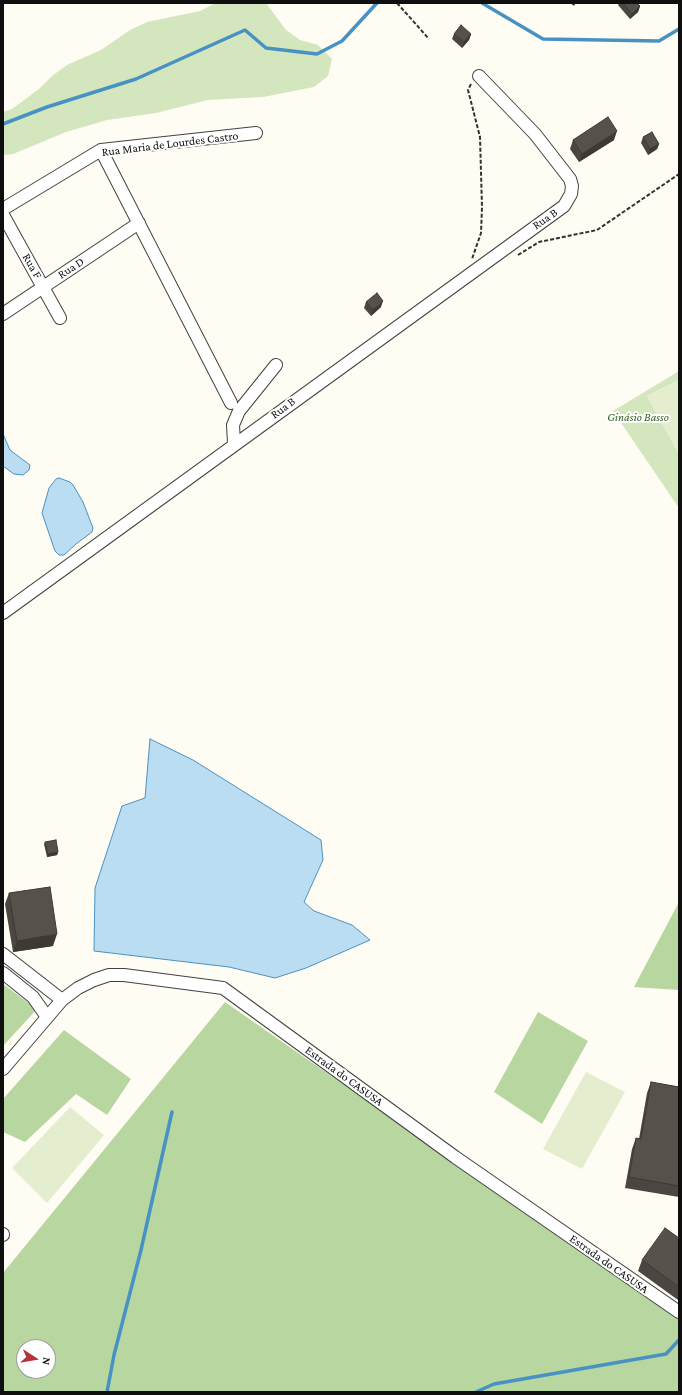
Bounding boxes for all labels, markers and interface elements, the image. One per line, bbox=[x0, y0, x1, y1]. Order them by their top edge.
street label: Rua Maria de Lourdes Castro bbox=[101, 128, 239, 160]
street label: Rua B bbox=[530, 205, 560, 233]
street label: Rua F bbox=[19, 251, 45, 281]
street label: Rua D bbox=[55, 254, 87, 282]
street label: Rua B bbox=[268, 394, 298, 422]
park label: Ginásio Basso bbox=[607, 410, 669, 424]
street label: Estrada do CASUSA bbox=[302, 1043, 386, 1109]
street label: Estrada do CASUSA bbox=[567, 1231, 651, 1297]
north arrow bbox=[16, 1339, 56, 1379]
text: N bbox=[40, 1356, 53, 1366]

